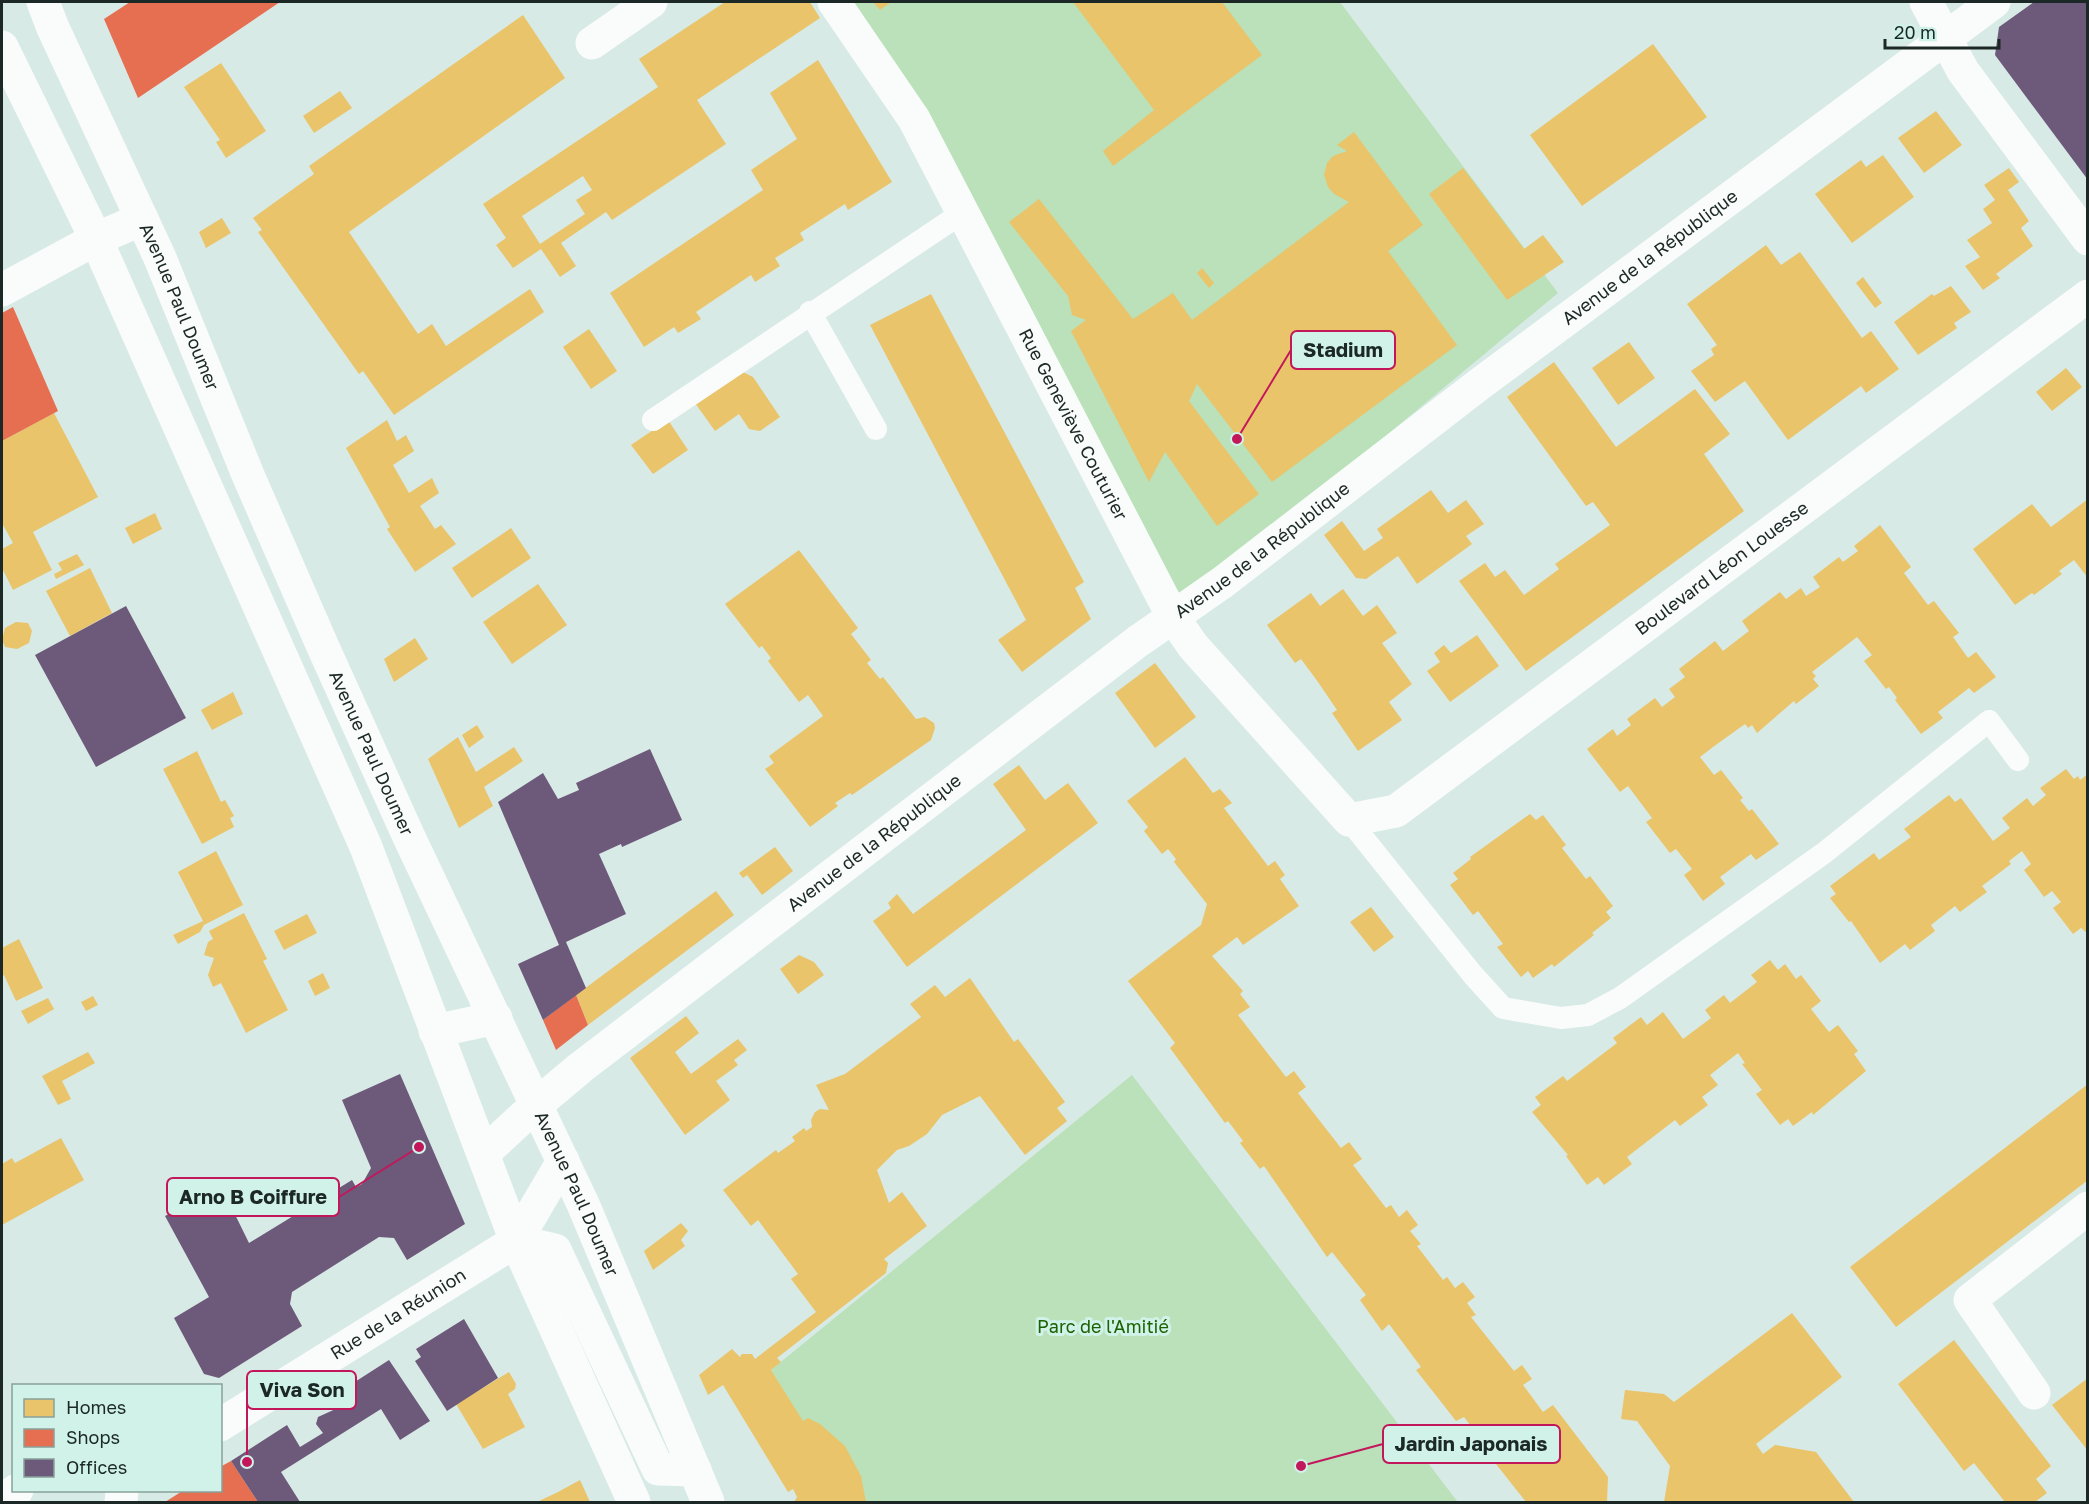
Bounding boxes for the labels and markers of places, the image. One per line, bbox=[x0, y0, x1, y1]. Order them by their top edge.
callout: Stadium bbox=[1291, 331, 1395, 369]
callout: Arno B Coiffure bbox=[167, 1178, 339, 1216]
callout: Viva Son bbox=[247, 1371, 356, 1409]
callout: Jardin Japonais bbox=[1383, 1425, 1560, 1463]

